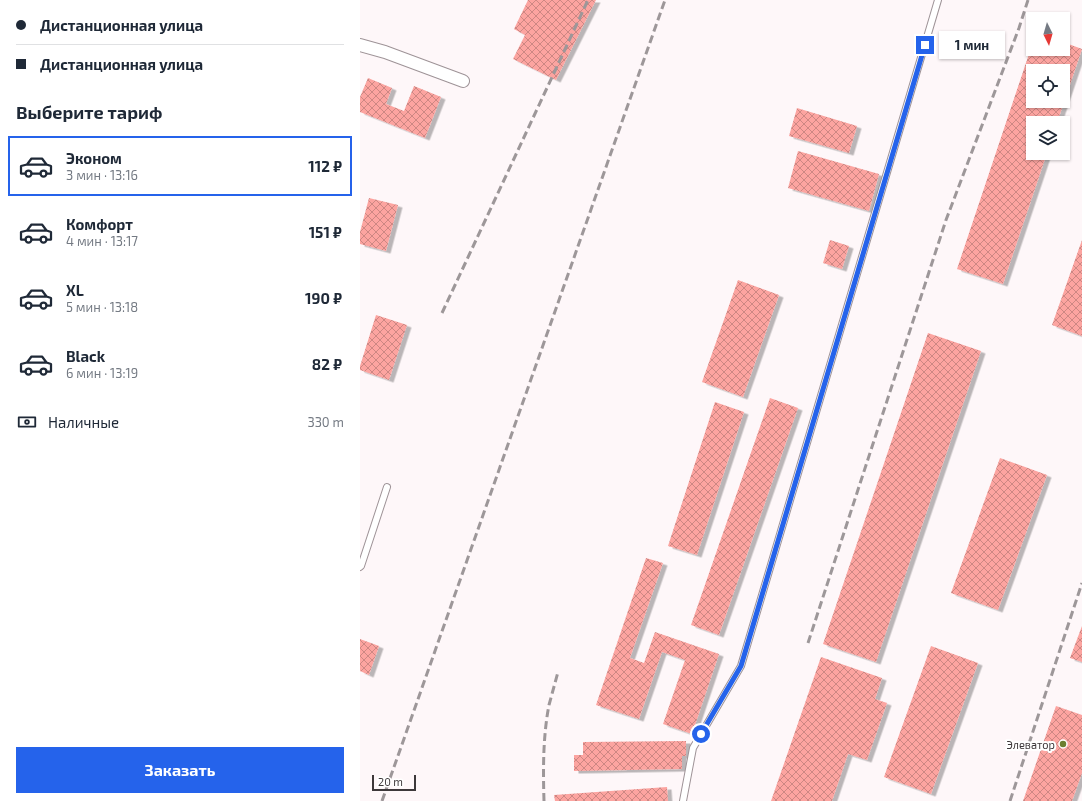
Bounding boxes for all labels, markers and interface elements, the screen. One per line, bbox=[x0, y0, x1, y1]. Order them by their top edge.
north arrow bbox=[1026, 12, 1070, 56]
map controls bbox=[1026, 12, 1070, 160]
text: Дистанционная улица bbox=[40, 16, 203, 34]
callout: 1 мин bbox=[939, 31, 1005, 59]
route end bbox=[916, 36, 934, 54]
text: 1 мин bbox=[955, 37, 989, 53]
text: Дистанционная улица bbox=[40, 55, 203, 73]
button: locate bbox=[1026, 64, 1070, 108]
text: Выберите тариф bbox=[16, 101, 162, 123]
button: layers bbox=[1026, 116, 1070, 160]
icon: car bbox=[18, 148, 54, 184]
text: Эконом bbox=[66, 149, 122, 167]
text: 112 ₽ bbox=[308, 157, 342, 175]
text: 3 мин · 13:16 bbox=[66, 167, 138, 183]
icon: car bbox=[18, 214, 54, 250]
text: Комфорт bbox=[66, 215, 133, 233]
text: 151 ₽ bbox=[309, 223, 342, 241]
text: 4 мин · 13:17 bbox=[66, 233, 138, 249]
icon: car bbox=[18, 280, 54, 316]
text: XL bbox=[66, 281, 84, 299]
text: 190 ₽ bbox=[305, 289, 342, 307]
text: 5 мин · 13:18 bbox=[66, 299, 138, 315]
icon: car bbox=[18, 346, 54, 382]
text: Black bbox=[66, 347, 105, 365]
text: 82 ₽ bbox=[312, 355, 342, 373]
text: 6 мин · 13:19 bbox=[66, 365, 138, 381]
icon: cash bbox=[16, 411, 38, 433]
text: Наличные bbox=[48, 413, 119, 431]
text: 330 m bbox=[307, 414, 344, 430]
route start bbox=[692, 725, 710, 743]
place label: Элеватор bbox=[1006, 738, 1055, 751]
marker: Элеватор bbox=[1058, 739, 1068, 749]
button: Заказать bbox=[16, 747, 344, 793]
scale bar bbox=[372, 773, 416, 792]
text: 20 m bbox=[378, 775, 403, 788]

